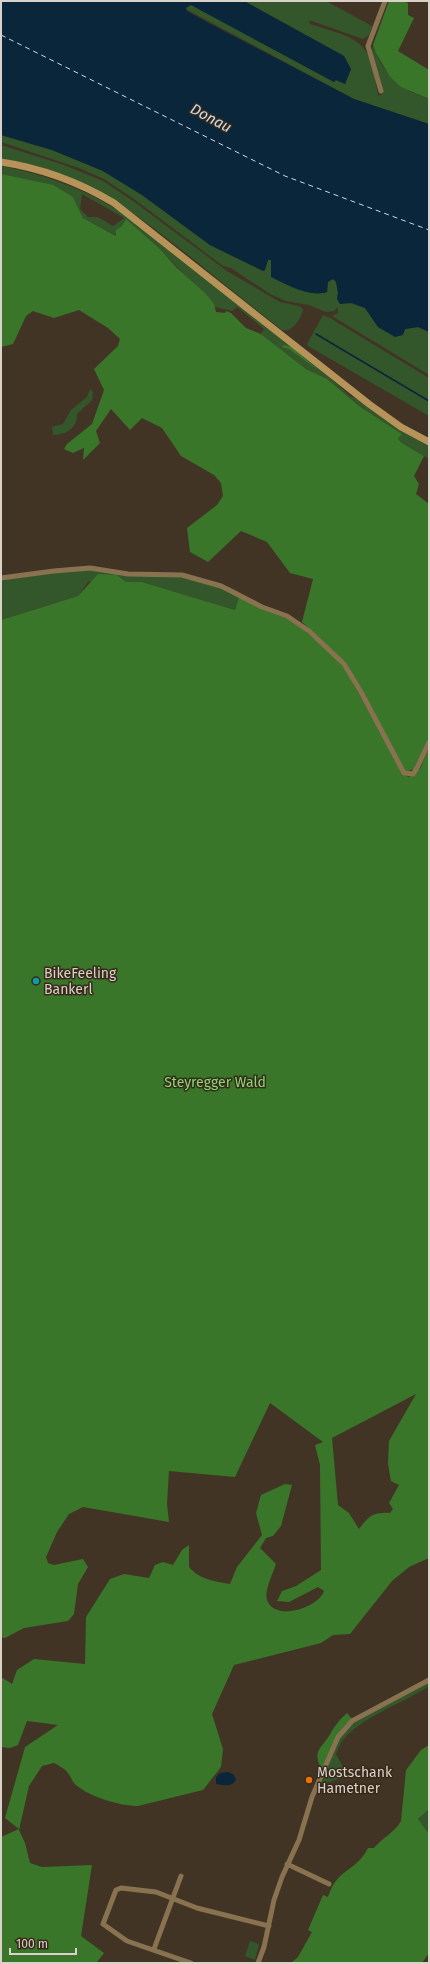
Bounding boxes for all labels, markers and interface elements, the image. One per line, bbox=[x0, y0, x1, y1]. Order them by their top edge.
water label: Donau bbox=[187, 100, 235, 136]
place label: BikeFeeling Bankerl bbox=[44, 965, 117, 998]
marker: BikeFeeling Bankerl bbox=[31, 976, 41, 986]
park label: Steyregger Wald bbox=[164, 1074, 266, 1091]
place label: Mostschank Hametner bbox=[317, 1764, 393, 1797]
marker: Mostschank Hametner bbox=[304, 1775, 314, 1785]
scale bar bbox=[10, 1930, 76, 1956]
text: 100 m bbox=[16, 1937, 48, 1951]

